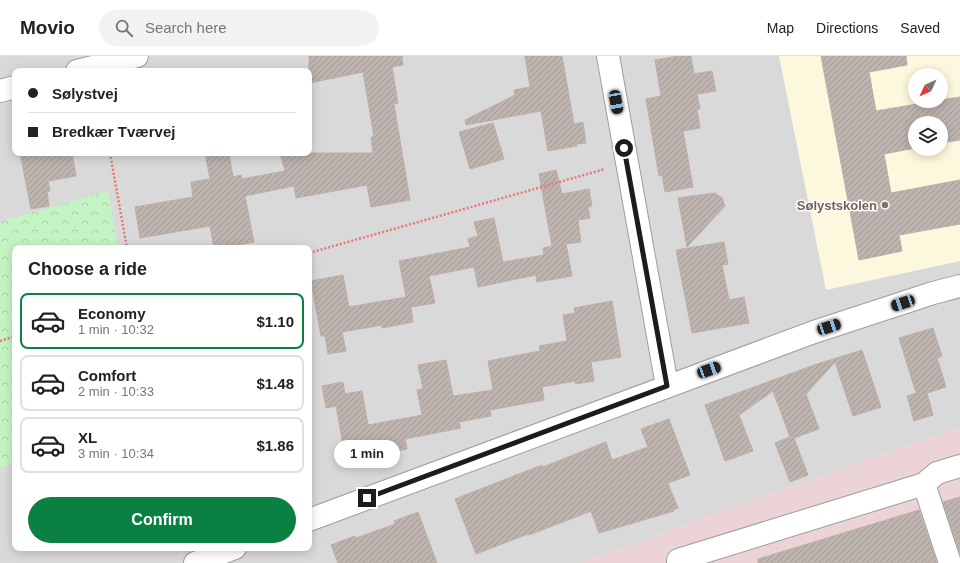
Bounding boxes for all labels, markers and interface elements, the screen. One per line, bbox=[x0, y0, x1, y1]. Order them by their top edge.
search box bbox=[99, 10, 379, 46]
text: Movio bbox=[20, 17, 75, 38]
icon: search bbox=[113, 17, 135, 39]
text: Search here bbox=[145, 19, 227, 36]
text: Map bbox=[767, 20, 794, 36]
text: Directions bbox=[816, 20, 878, 36]
text: Saved bbox=[900, 20, 940, 36]
north arrow bbox=[908, 68, 948, 108]
map controls bbox=[908, 68, 948, 156]
text: Sølystvej bbox=[52, 85, 118, 102]
car bbox=[608, 89, 624, 115]
button: layers bbox=[908, 116, 948, 156]
text: Bredkær Tværvej bbox=[52, 123, 175, 140]
route start bbox=[615, 139, 633, 157]
place label: Sølystskolen bbox=[797, 198, 877, 213]
marker: Sølystskolen bbox=[880, 200, 890, 210]
text: Choose a ride bbox=[28, 259, 147, 279]
car bbox=[890, 294, 916, 312]
icon: car bbox=[30, 303, 66, 339]
text: Economy bbox=[78, 305, 146, 322]
text: $1.10 bbox=[256, 313, 294, 330]
car bbox=[816, 318, 842, 336]
text: 1 min · 10:32 bbox=[78, 322, 154, 337]
car bbox=[696, 360, 722, 380]
icon: car bbox=[30, 365, 66, 401]
text: Comfort bbox=[78, 367, 136, 384]
text: $1.48 bbox=[256, 375, 294, 392]
text: 2 min · 10:33 bbox=[78, 384, 154, 399]
icon: car bbox=[30, 427, 66, 463]
text: XL bbox=[78, 429, 97, 446]
text: $1.86 bbox=[256, 437, 294, 454]
callout: 1 min bbox=[334, 440, 400, 468]
text: 3 min · 10:34 bbox=[78, 446, 154, 461]
text: 1 min bbox=[350, 446, 384, 461]
route end bbox=[358, 489, 376, 507]
button: Confirm bbox=[28, 497, 296, 543]

